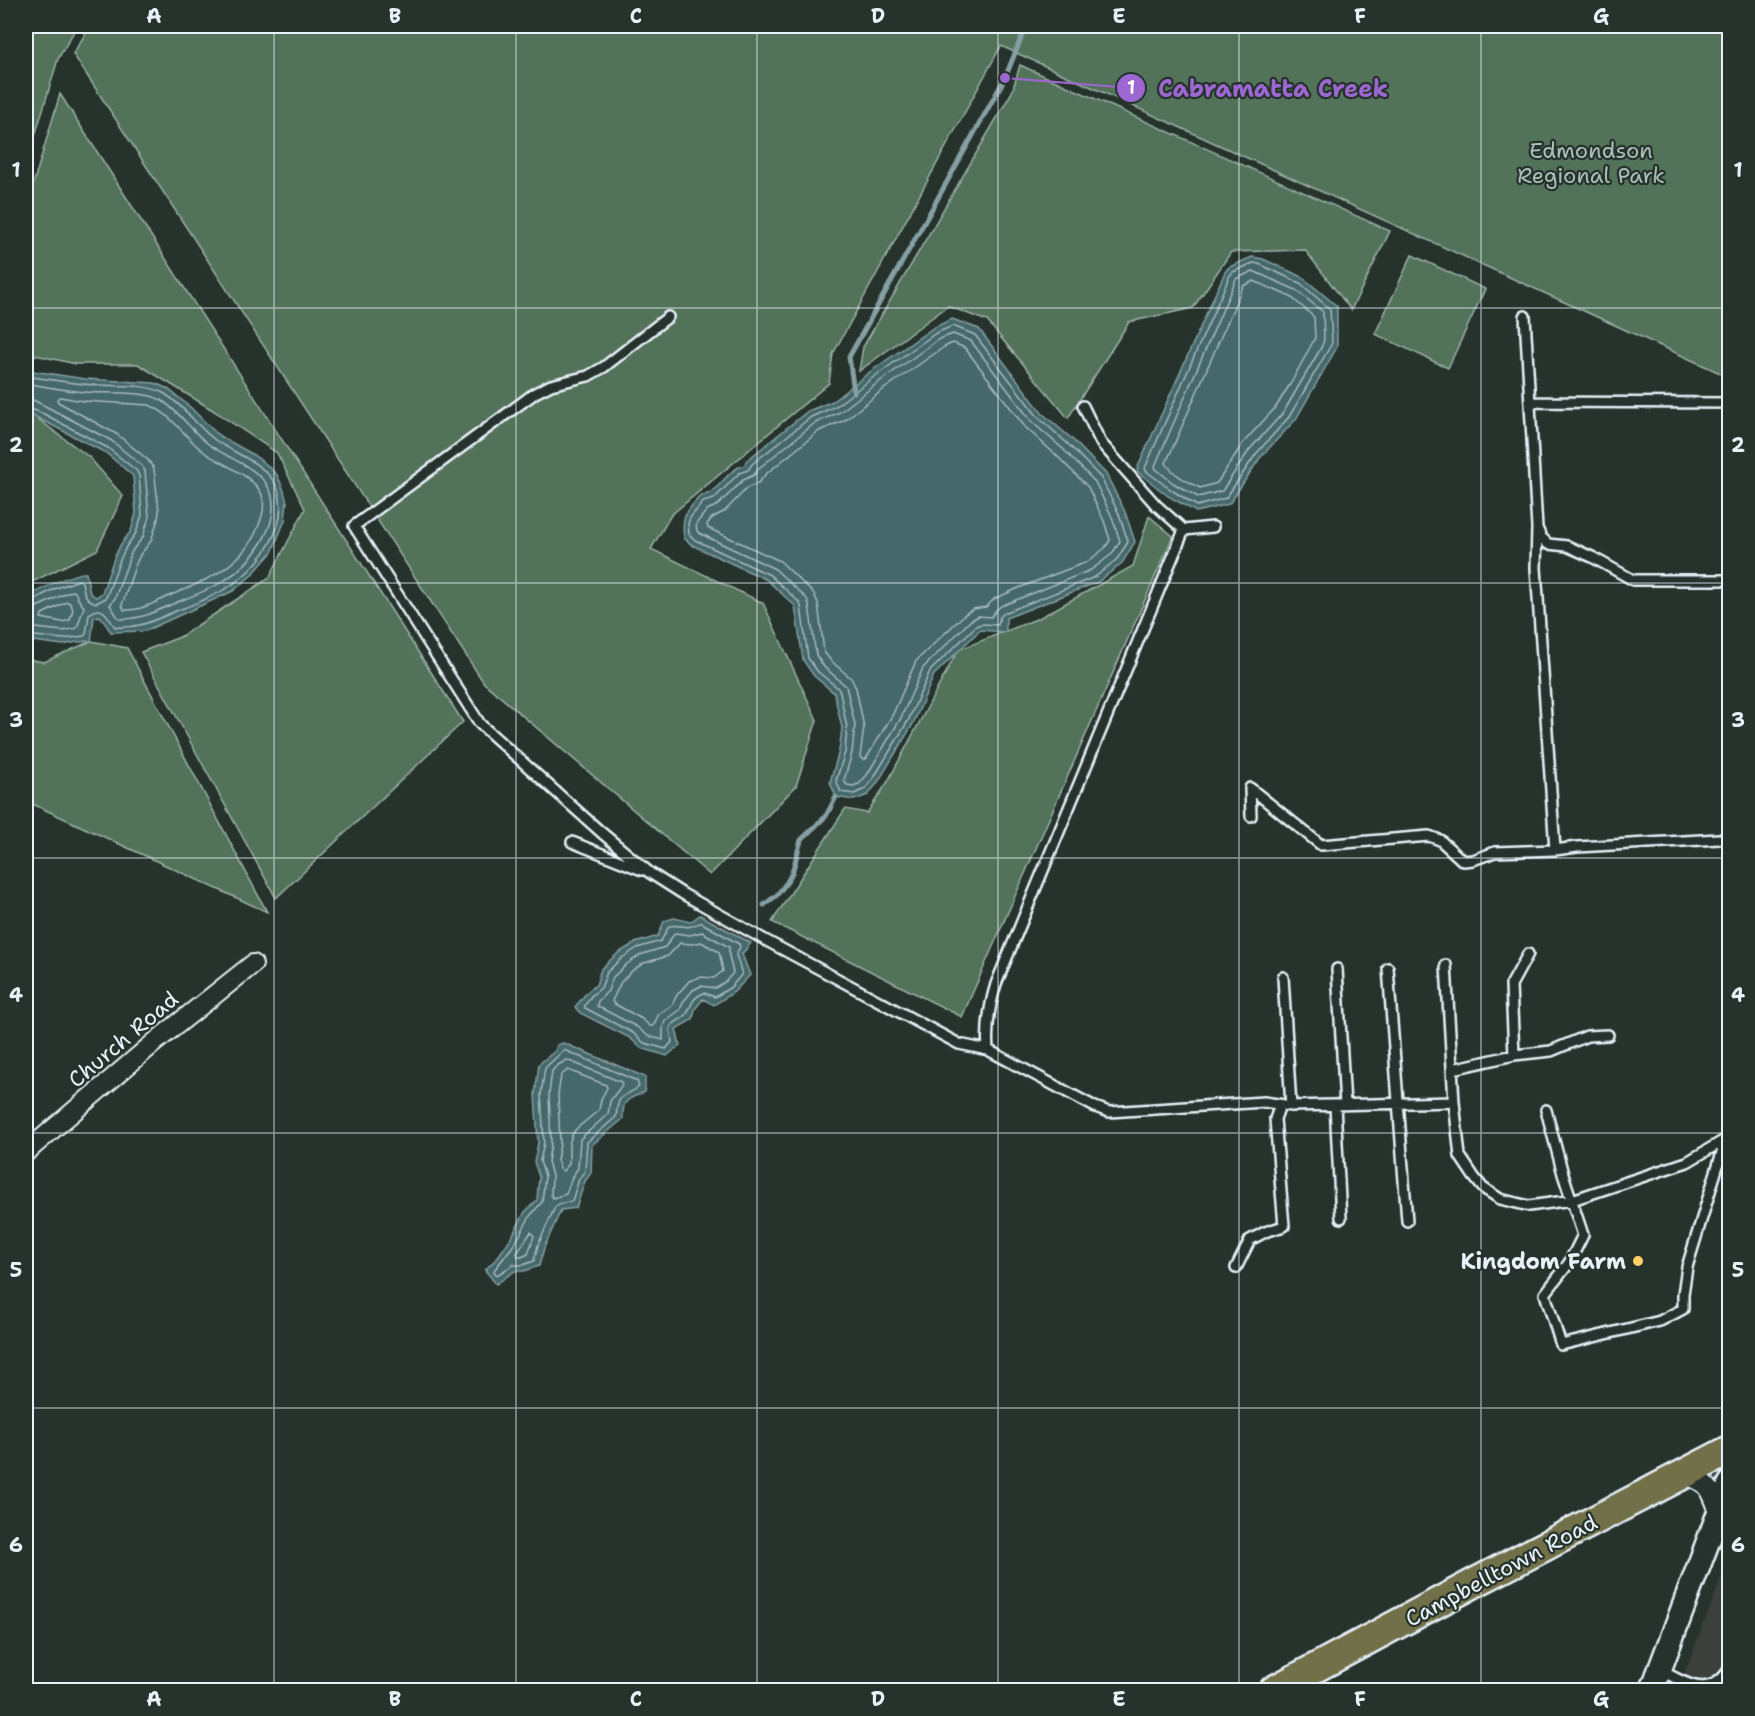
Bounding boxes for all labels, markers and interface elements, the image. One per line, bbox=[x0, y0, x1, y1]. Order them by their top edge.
text: A bbox=[146, 3, 162, 29]
text: B bbox=[389, 3, 401, 29]
text: C bbox=[630, 3, 642, 29]
text: D bbox=[871, 3, 885, 29]
text: E bbox=[1112, 3, 1126, 29]
text: F bbox=[1354, 3, 1366, 29]
text: G bbox=[1593, 3, 1609, 29]
callout: Cabramatta Creek bbox=[1116, 67, 1400, 109]
text: Cabramatta Creek bbox=[1158, 73, 1388, 105]
text: 1 bbox=[1127, 76, 1135, 100]
park label: Edmondson Regional Park bbox=[1517, 136, 1665, 190]
text: 1 bbox=[11, 157, 21, 183]
text: 1 bbox=[1733, 157, 1743, 183]
text: 2 bbox=[9, 432, 23, 458]
text: 2 bbox=[1731, 432, 1745, 458]
text: 3 bbox=[9, 707, 23, 733]
text: 3 bbox=[1731, 707, 1745, 733]
text: 4 bbox=[9, 982, 23, 1008]
text: 4 bbox=[1731, 982, 1745, 1008]
street label: Church Road bbox=[62, 985, 185, 1094]
place label: Kingdom Farm bbox=[1461, 1247, 1626, 1276]
marker: Kingdom Farm bbox=[1631, 1254, 1645, 1268]
text: 5 bbox=[10, 1257, 22, 1283]
text: 5 bbox=[1732, 1257, 1744, 1283]
street label: Campbelltown Road bbox=[1400, 1508, 1602, 1633]
text: 6 bbox=[9, 1532, 23, 1558]
text: 6 bbox=[1731, 1532, 1745, 1558]
text: A bbox=[146, 1686, 162, 1712]
text: B bbox=[389, 1686, 401, 1712]
text: C bbox=[630, 1686, 642, 1712]
text: D bbox=[871, 1686, 885, 1712]
text: E bbox=[1112, 1686, 1126, 1712]
text: F bbox=[1354, 1686, 1366, 1712]
text: G bbox=[1593, 1686, 1609, 1712]

